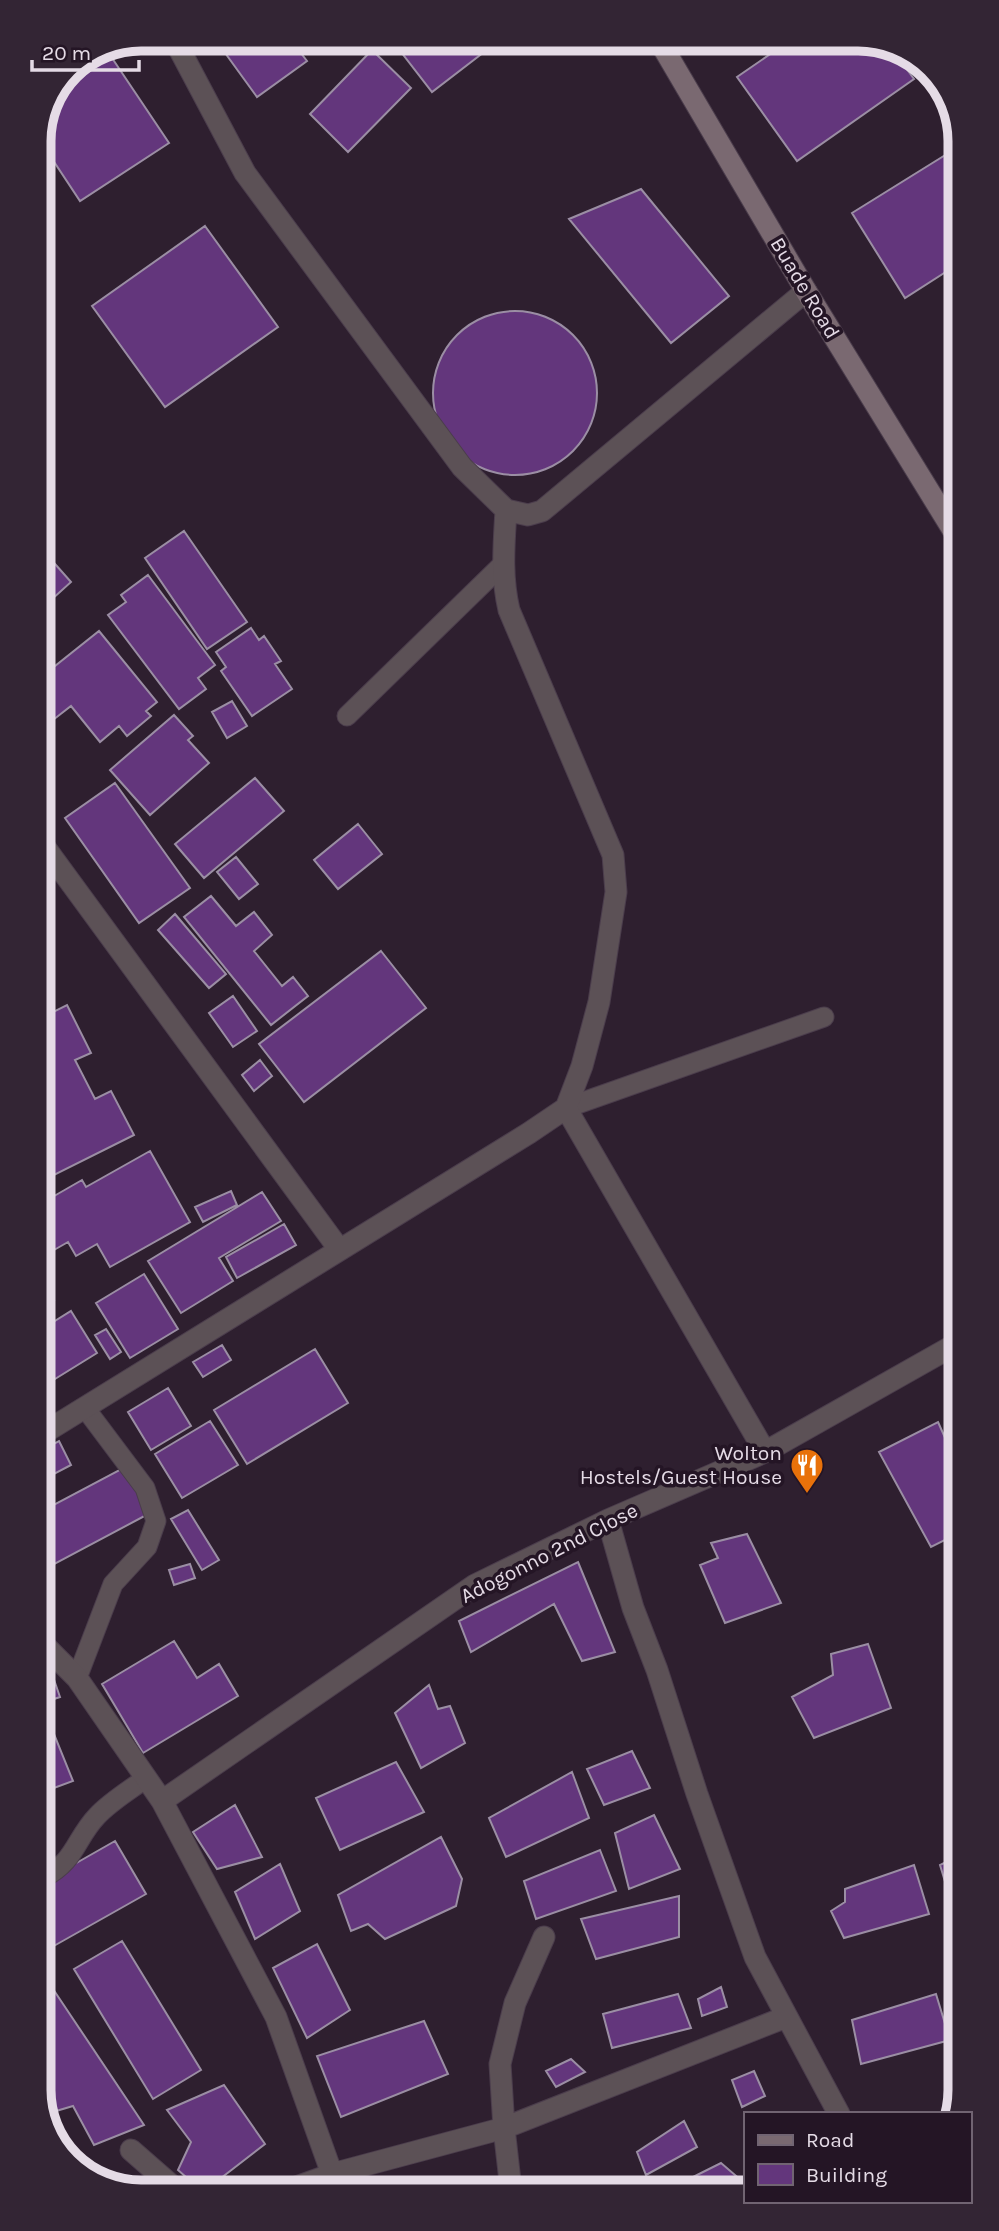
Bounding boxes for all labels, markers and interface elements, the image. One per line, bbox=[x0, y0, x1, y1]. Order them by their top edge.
scale bar bbox=[32, 28, 138, 72]
text: 20 m bbox=[42, 41, 91, 65]
street label: Buade Road bbox=[765, 233, 845, 343]
place label: Wolton Hostels/Guest House bbox=[580, 1441, 782, 1489]
restaurant icon: Wolton Hostels/Guest House bbox=[788, 1446, 826, 1495]
street label: Adogonno 2nd Close bbox=[456, 1498, 642, 1608]
legend bbox=[744, 2112, 971, 2203]
text: Road bbox=[806, 2128, 854, 2152]
text: Building bbox=[806, 2163, 887, 2187]

